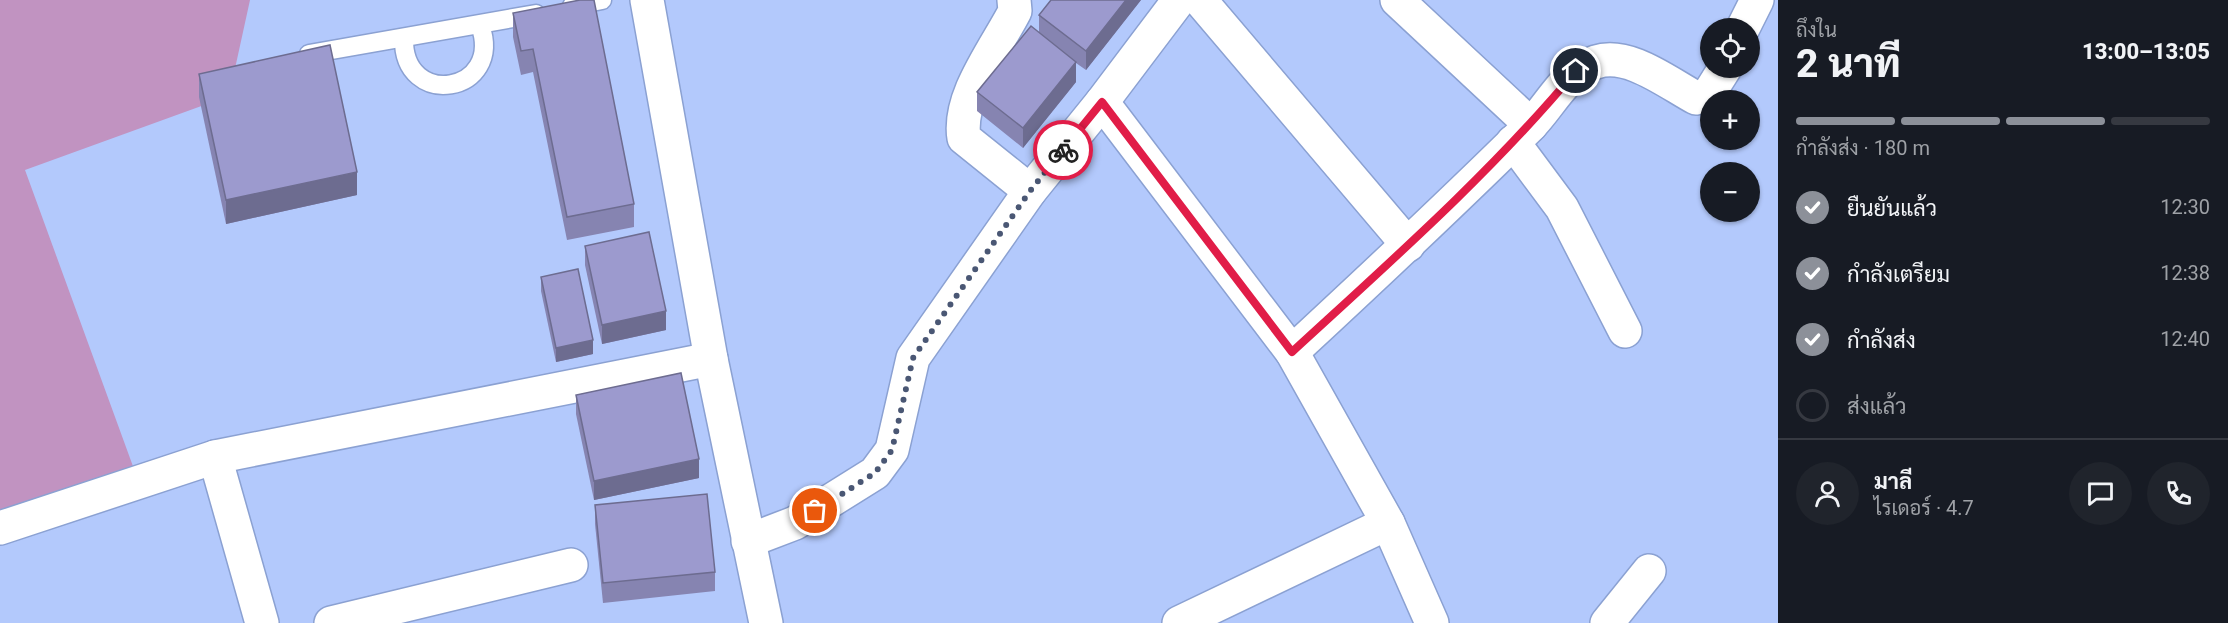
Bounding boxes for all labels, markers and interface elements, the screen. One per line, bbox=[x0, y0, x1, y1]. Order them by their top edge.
map controls bbox=[1700, 18, 1760, 222]
button: locate bbox=[1700, 18, 1760, 78]
text: ถึงใน bbox=[1796, 18, 1837, 42]
text: 13:00–13:05 bbox=[2082, 39, 2210, 64]
text: 2 นาที bbox=[1796, 41, 1901, 87]
pin bbox=[1550, 45, 1601, 96]
icon: home bbox=[1559, 54, 1592, 87]
button: + bbox=[1700, 90, 1760, 150]
courier bbox=[1033, 120, 1093, 180]
icon: bike bbox=[1047, 134, 1080, 167]
text: กำลังส่ง · 180 m bbox=[1796, 136, 1930, 160]
button: − bbox=[1700, 162, 1760, 222]
icon: check bbox=[1796, 191, 1829, 224]
text: 12:30 bbox=[2160, 195, 2210, 219]
text: ยืนยันแล้ว bbox=[1847, 196, 1937, 221]
icon: check bbox=[1796, 257, 1829, 290]
text: 12:38 bbox=[2160, 261, 2210, 285]
text: กำลังเตรียม bbox=[1847, 262, 1950, 287]
icon: check bbox=[1796, 323, 1829, 356]
text: 12:40 bbox=[2160, 327, 2210, 351]
text: กำลังส่ง bbox=[1847, 328, 1916, 353]
text: ส่งแล้ว bbox=[1847, 394, 1907, 419]
button: person bbox=[1796, 462, 1859, 525]
button: chat bbox=[2069, 462, 2132, 525]
button: phone bbox=[2147, 462, 2210, 525]
text: มาลี bbox=[1874, 469, 1912, 494]
pin bbox=[789, 485, 840, 536]
icon: bag bbox=[798, 494, 831, 527]
text: ไรเดอร์ · 4.7 bbox=[1874, 496, 1974, 520]

